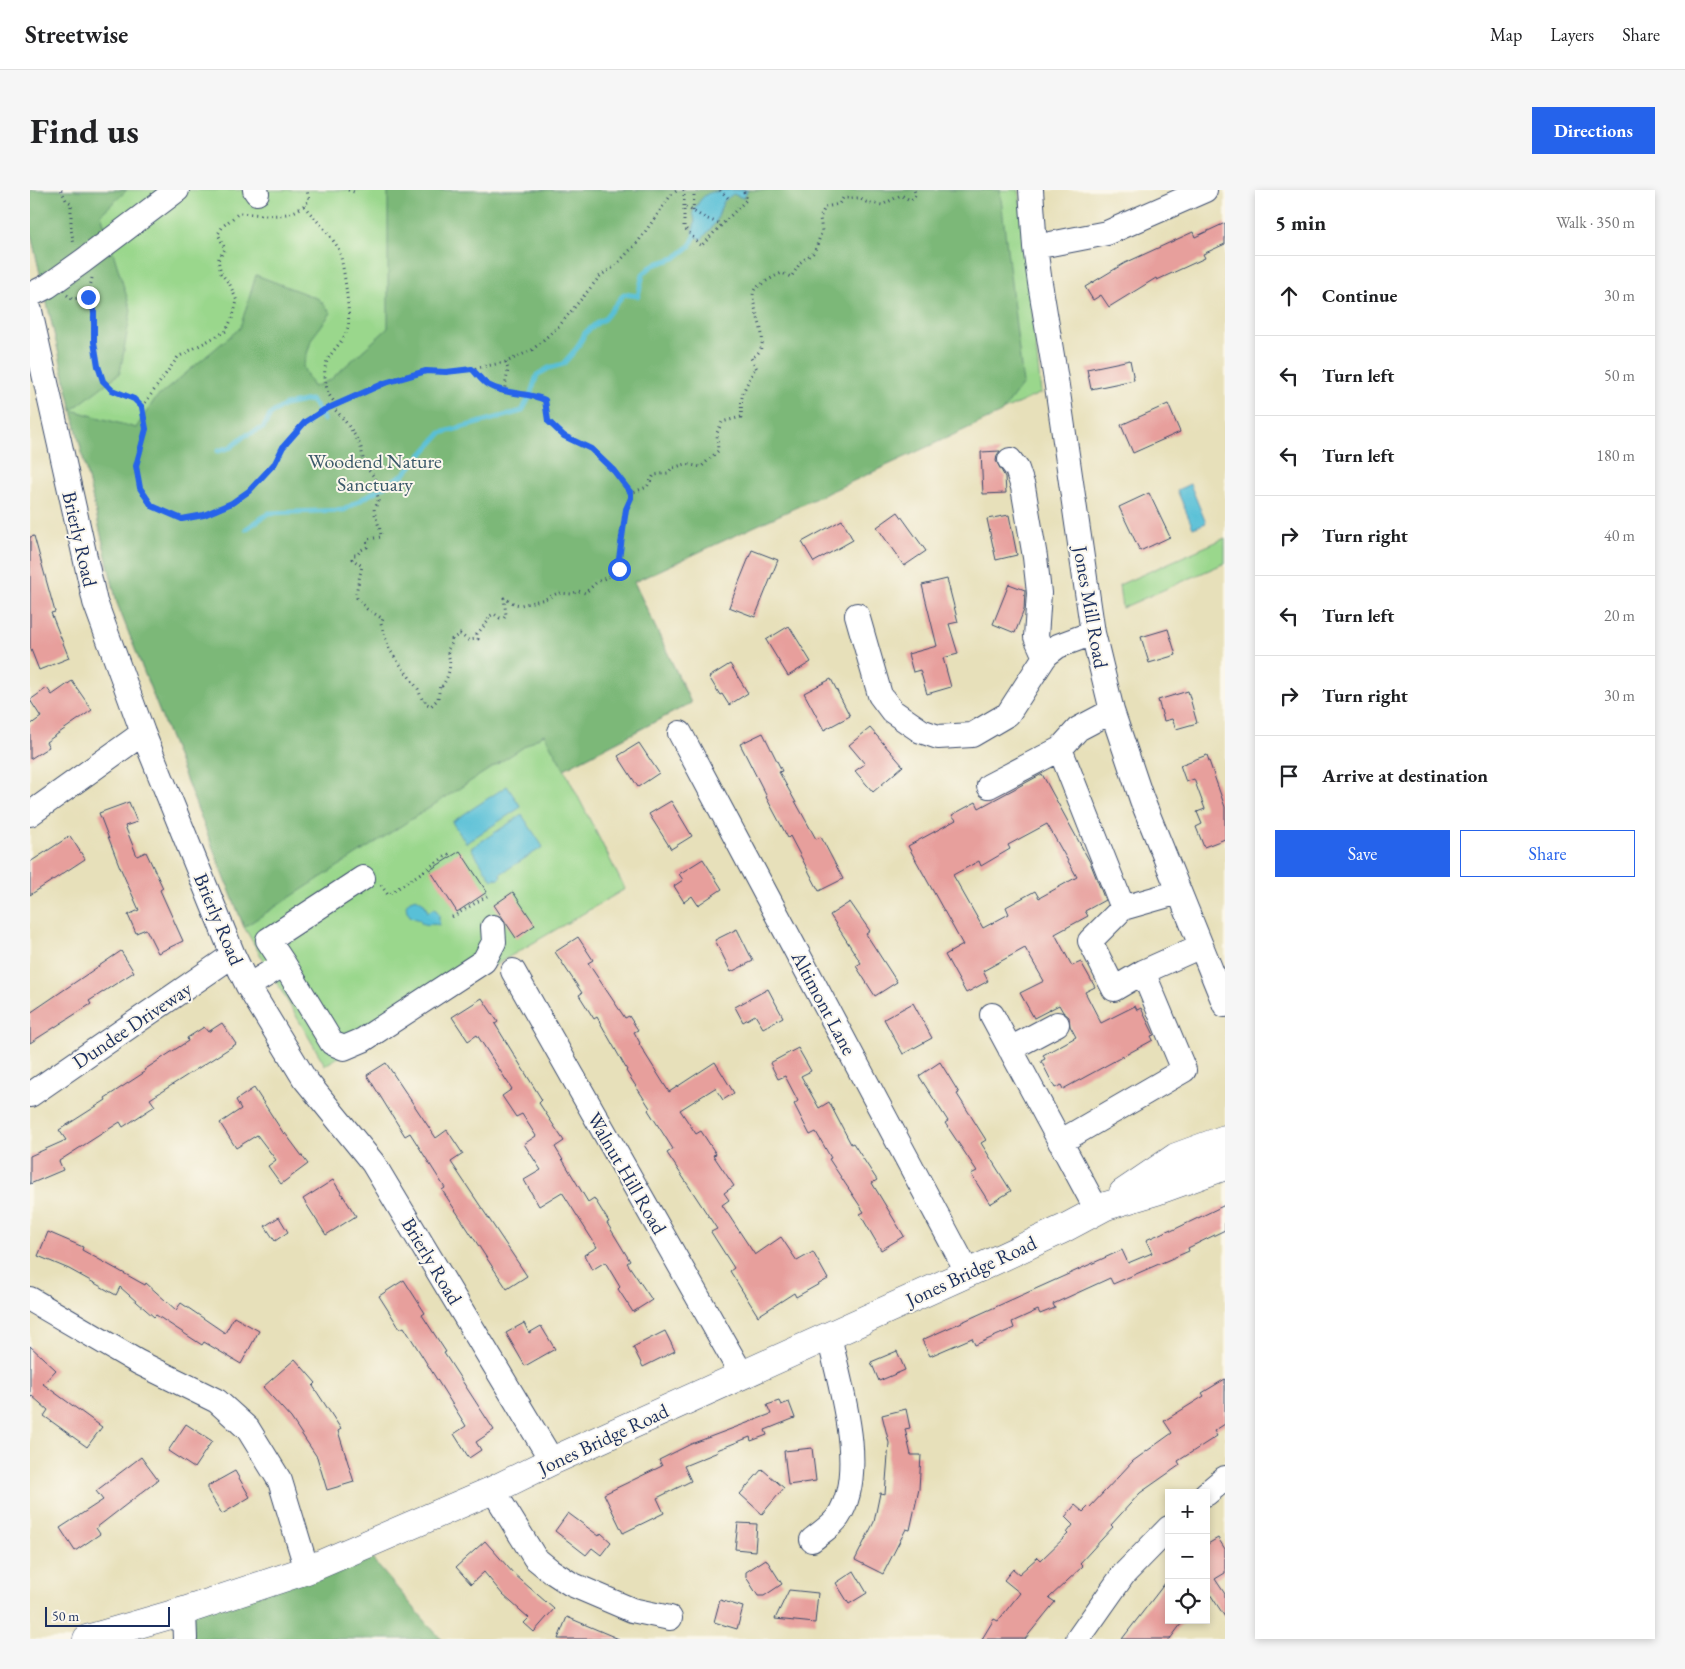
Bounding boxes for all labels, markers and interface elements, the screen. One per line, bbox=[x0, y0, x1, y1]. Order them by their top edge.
text: Streetwise bbox=[25, 19, 128, 50]
text: Map bbox=[1490, 23, 1522, 46]
text: Layers bbox=[1550, 23, 1594, 46]
text: Share bbox=[1622, 23, 1660, 46]
button: Directions bbox=[1532, 107, 1655, 154]
text: Find us bbox=[30, 108, 139, 153]
text: 5 min bbox=[1275, 209, 1326, 236]
text: Walk · 350 m bbox=[1556, 212, 1635, 233]
icon: ahead bbox=[1275, 282, 1303, 310]
text: Continue bbox=[1322, 283, 1397, 308]
text: 30 m bbox=[1604, 285, 1635, 306]
route end bbox=[77, 286, 100, 309]
icon: left bbox=[1275, 362, 1303, 390]
text: Turn left bbox=[1322, 363, 1394, 388]
text: 50 m bbox=[1604, 365, 1635, 386]
icon: left bbox=[1275, 442, 1303, 470]
text: Turn left bbox=[1322, 443, 1394, 468]
text: 180 m bbox=[1596, 445, 1635, 466]
park label: Woodend Nature Sanctuary bbox=[308, 448, 442, 497]
street label: Brierly Road bbox=[56, 489, 104, 590]
icon: right bbox=[1275, 522, 1303, 550]
text: Turn right bbox=[1322, 523, 1408, 548]
text: 40 m bbox=[1604, 525, 1635, 546]
street label: Jones Mill Road bbox=[1067, 542, 1115, 671]
route start bbox=[608, 558, 631, 581]
icon: left bbox=[1275, 602, 1303, 630]
text: Turn left bbox=[1322, 603, 1394, 628]
text: 20 m bbox=[1604, 605, 1635, 626]
icon: right bbox=[1275, 682, 1303, 710]
text: Turn right bbox=[1322, 683, 1408, 708]
text: 30 m bbox=[1604, 685, 1635, 706]
icon: arrive bbox=[1275, 762, 1303, 790]
text: Arrive at destination bbox=[1322, 763, 1488, 788]
button: Save bbox=[1275, 830, 1450, 877]
button: Share bbox=[1460, 830, 1635, 877]
street label: Brierly Road bbox=[188, 869, 250, 970]
street label: Altimont Lane bbox=[785, 946, 862, 1060]
street label: Dundee Driveway bbox=[67, 975, 197, 1074]
street label: Walnut Hill Road bbox=[581, 1107, 673, 1240]
street label: Brierly Road bbox=[396, 1213, 469, 1310]
street label: Jones Bridge Road bbox=[900, 1229, 1041, 1313]
street label: Jones Bridge Road bbox=[532, 1397, 673, 1481]
map controls bbox=[1165, 1489, 1210, 1624]
button: + bbox=[1165, 1489, 1210, 1534]
button: − bbox=[1165, 1534, 1210, 1579]
button: locate bbox=[1165, 1579, 1210, 1624]
scale bar bbox=[45, 1604, 170, 1627]
text: 50 m bbox=[52, 1607, 79, 1625]

